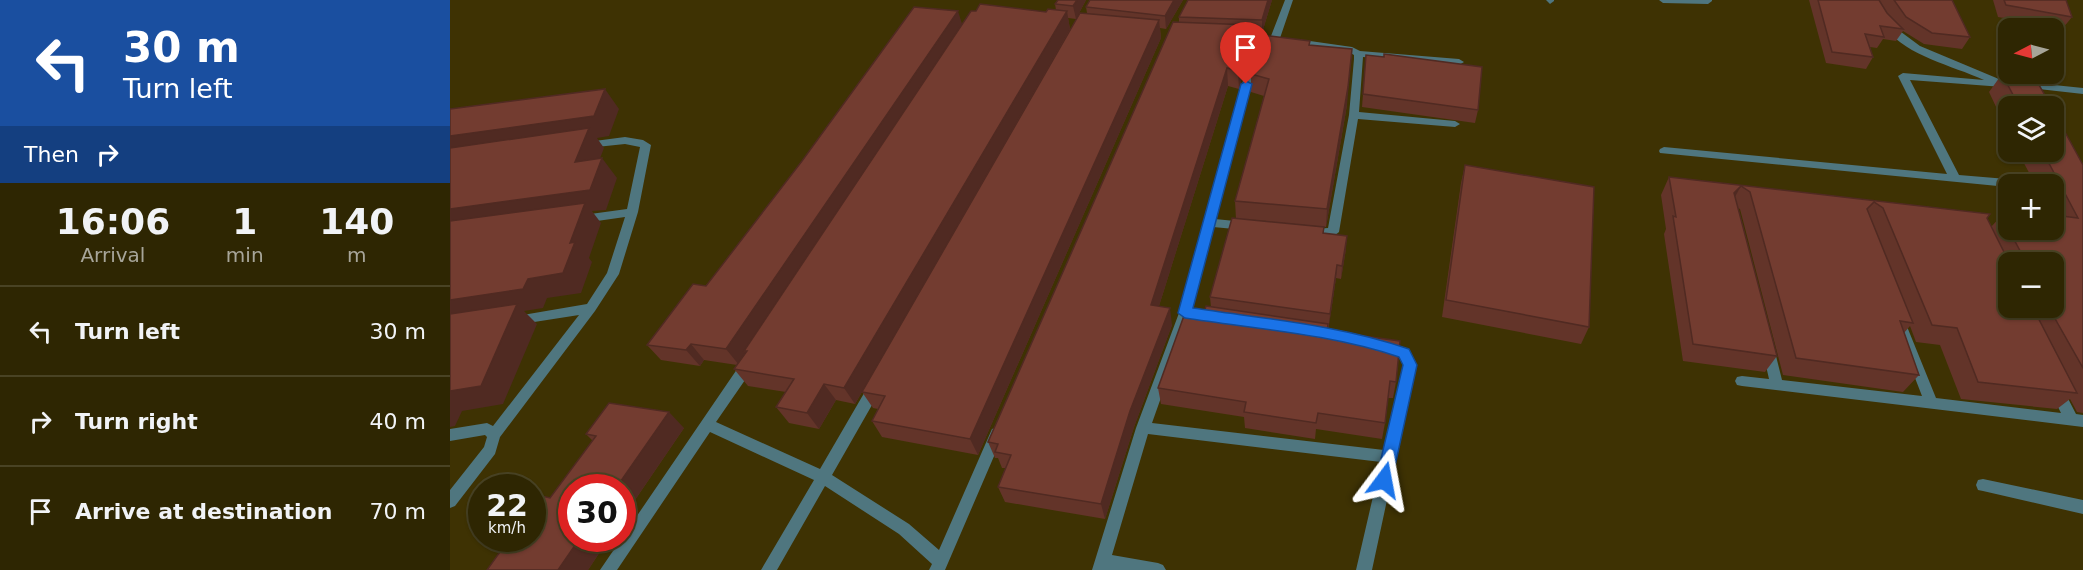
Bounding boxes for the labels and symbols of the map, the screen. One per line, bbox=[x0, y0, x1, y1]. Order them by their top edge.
north arrow bbox=[1998, 18, 2064, 84]
pin bbox=[1220, 22, 1271, 84]
position arrow bbox=[1352, 448, 1416, 512]
speed limit sign: 30 bbox=[558, 474, 636, 552]

